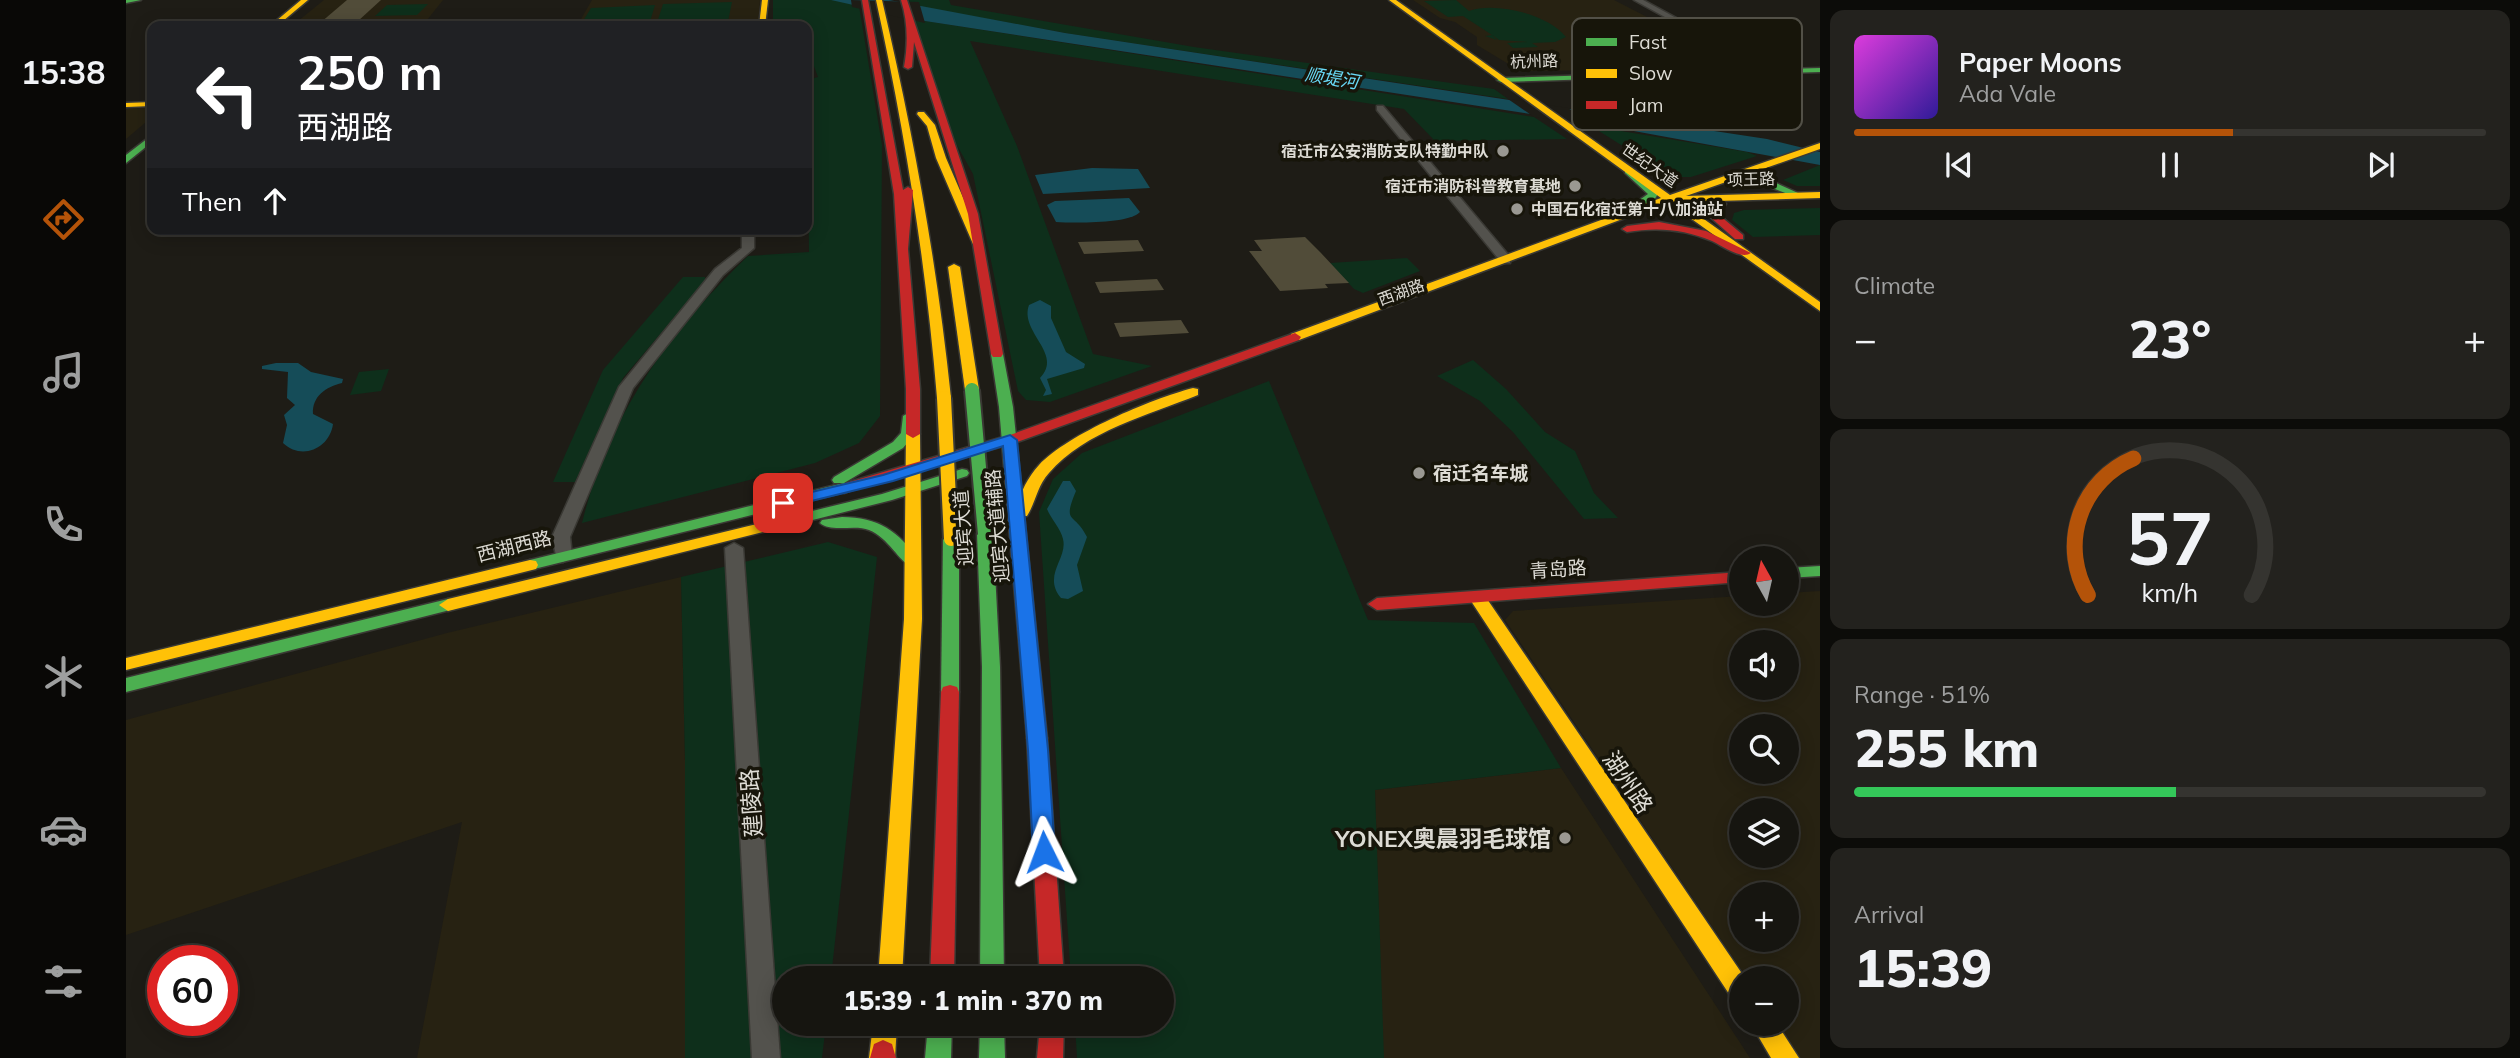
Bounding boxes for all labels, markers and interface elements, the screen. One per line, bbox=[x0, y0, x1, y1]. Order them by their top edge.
legend bbox=[1572, 18, 1802, 130]
text: Fast bbox=[1629, 30, 1667, 54]
text: 250 m bbox=[297, 41, 443, 102]
text: Paper Moons bbox=[1959, 46, 2122, 79]
icon: left bbox=[182, 49, 273, 140]
street label: 杭州路 bbox=[1510, 50, 1558, 72]
text: 15:38 bbox=[21, 52, 105, 92]
text: Slow bbox=[1629, 61, 1673, 85]
water label: 顺堤河 bbox=[1304, 62, 1363, 94]
text: Ada Vale bbox=[1959, 79, 2056, 108]
text: Jam bbox=[1629, 93, 1663, 117]
text: 西湖路 bbox=[297, 107, 393, 147]
street label: 世纪大道 bbox=[1618, 138, 1682, 192]
place label: 宿迁市公安消防支队特勤中队 bbox=[1281, 141, 1489, 161]
marker: 宿迁市公安消防支队特勤中队 bbox=[1495, 143, 1511, 159]
icon: previous bbox=[1940, 146, 1978, 184]
icon: pause bbox=[2151, 146, 2189, 184]
icon: next bbox=[2362, 146, 2400, 184]
street label: 项王路 bbox=[1727, 168, 1775, 190]
place label: 宿迁市消防科普教育基地 bbox=[1385, 176, 1561, 196]
marker: 宿迁市消防科普教育基地 bbox=[1567, 178, 1583, 194]
icon: ahead bbox=[256, 182, 294, 220]
text: Then bbox=[182, 185, 242, 218]
icon: directions bbox=[39, 195, 88, 244]
place label: 中国石化宿迁第十八加油站 bbox=[1531, 199, 1723, 219]
marker: 中国石化宿迁第十八加油站 bbox=[1509, 201, 1525, 217]
text: Climate bbox=[1854, 271, 1935, 300]
street label: 西湖路 bbox=[1375, 274, 1427, 310]
text: 23° bbox=[2129, 306, 2211, 371]
text: − bbox=[1854, 315, 1877, 363]
text: + bbox=[2463, 315, 2486, 363]
icon: music bbox=[39, 348, 88, 397]
place label: 宿迁名车城 bbox=[1433, 461, 1528, 485]
marker: 宿迁名车城 bbox=[1411, 465, 1427, 481]
street label: 迎宾大道辅路 bbox=[980, 468, 1014, 584]
pin bbox=[753, 473, 813, 533]
icon: arrive bbox=[764, 484, 802, 522]
street label: 迎宾大道 bbox=[948, 489, 978, 567]
text: 57 bbox=[2126, 492, 2214, 583]
icon: phone bbox=[39, 500, 88, 549]
street label: 西湖西路 bbox=[474, 525, 554, 567]
north arrow bbox=[1729, 546, 1799, 616]
map controls bbox=[1729, 546, 1799, 1036]
street label: 青岛路 bbox=[1529, 555, 1587, 583]
text: km/h bbox=[2142, 577, 2198, 608]
button: sound bbox=[1729, 630, 1799, 700]
icon: climate bbox=[39, 652, 88, 701]
text: Range · 51% bbox=[1854, 680, 1990, 709]
button: search bbox=[1729, 714, 1799, 784]
text: 255 km bbox=[1854, 715, 2039, 780]
street label: 湖州路 bbox=[1597, 745, 1659, 819]
street label: 建陵路 bbox=[734, 768, 768, 838]
button: layers bbox=[1729, 798, 1799, 868]
icon: car bbox=[39, 805, 88, 854]
position arrow bbox=[1007, 815, 1081, 889]
place label: YONEX奥晨羽毛球馆 bbox=[1334, 824, 1551, 853]
marker: YONEX奥晨羽毛球馆 bbox=[1557, 830, 1573, 846]
button: + bbox=[1729, 882, 1799, 952]
text: Arrival bbox=[1854, 900, 1924, 929]
text: 15:39 bbox=[1854, 935, 1992, 1000]
speed limit sign: 60 bbox=[147, 945, 238, 1036]
icon: filters bbox=[39, 957, 88, 1006]
button: − bbox=[1729, 966, 1799, 1036]
text: 15:39 · 1 min · 370 m bbox=[843, 984, 1103, 1017]

